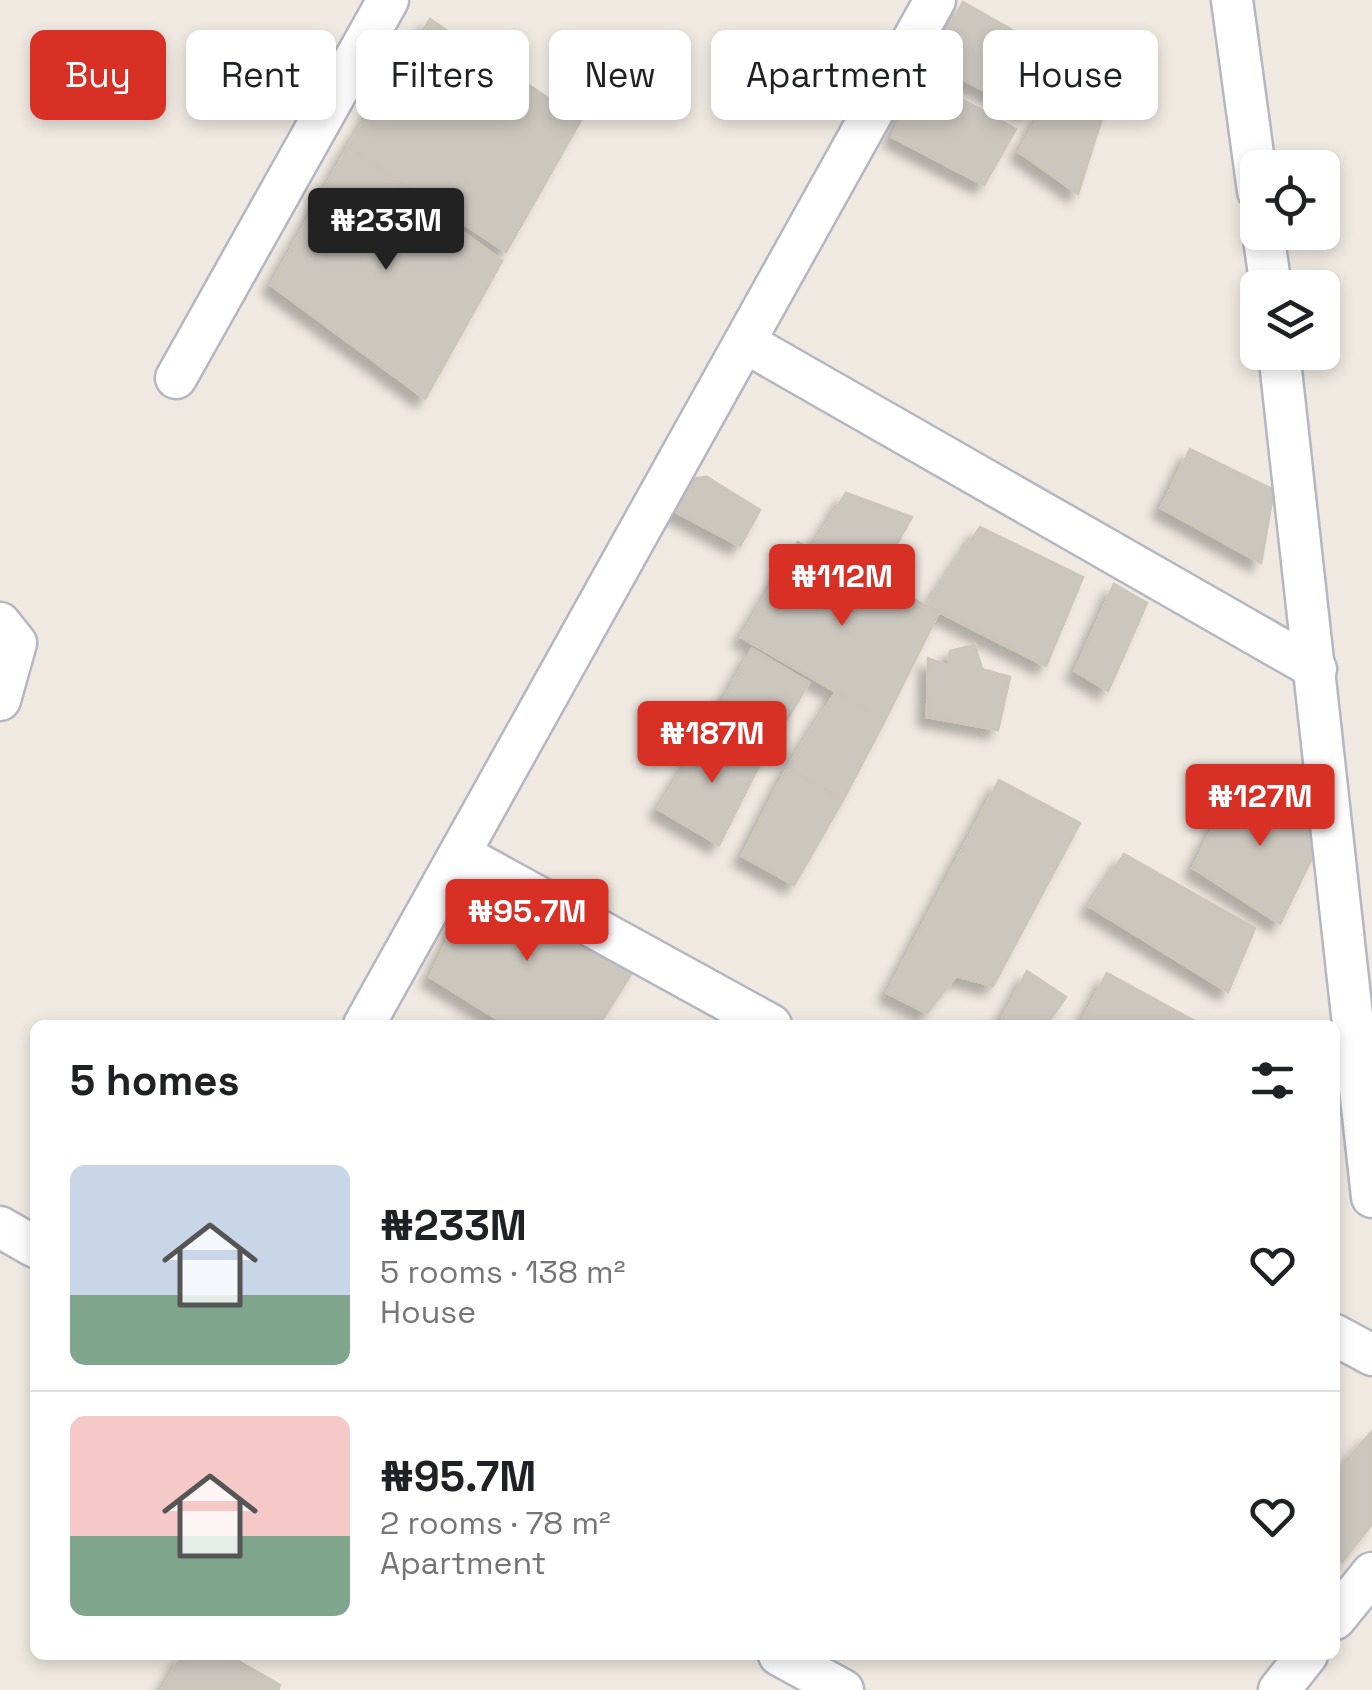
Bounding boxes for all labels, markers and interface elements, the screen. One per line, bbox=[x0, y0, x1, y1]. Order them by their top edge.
chip: Buy bbox=[30, 30, 166, 120]
chip: Rent bbox=[186, 30, 336, 120]
chip: Filters bbox=[356, 30, 529, 120]
chip: New bbox=[549, 30, 691, 120]
chip: Apartment bbox=[711, 30, 963, 120]
chip: House bbox=[983, 30, 1158, 120]
map controls bbox=[1240, 150, 1340, 370]
button: locate bbox=[1240, 150, 1340, 250]
pin: ₦233M bbox=[316, 188, 456, 273]
text: ₦233M bbox=[330, 200, 442, 240]
button: layers bbox=[1240, 270, 1340, 370]
pin: ₦112M bbox=[772, 544, 912, 629]
text: ₦112M bbox=[791, 556, 893, 596]
pin: ₦187M bbox=[642, 701, 782, 786]
text: ₦187M bbox=[659, 713, 765, 753]
pin: ₦127M bbox=[1190, 764, 1330, 849]
text: ₦127M bbox=[1208, 776, 1312, 816]
pin: ₦95.7M bbox=[446, 879, 608, 964]
text: ₦95.7M bbox=[467, 891, 587, 931]
icon: filters bbox=[1245, 1053, 1300, 1108]
text: 5 homes bbox=[70, 1054, 240, 1107]
text: ₦233M bbox=[380, 1199, 527, 1252]
icon: home bbox=[150, 1205, 270, 1325]
icon: heart bbox=[1245, 1238, 1300, 1293]
text: 5 rooms · 138 m² bbox=[380, 1252, 625, 1292]
text: House bbox=[380, 1292, 476, 1332]
text: ₦95.7M bbox=[380, 1450, 536, 1503]
icon: home bbox=[150, 1456, 270, 1576]
icon: heart bbox=[1245, 1489, 1300, 1544]
text: 2 rooms · 78 m² bbox=[380, 1503, 611, 1543]
text: Apartment bbox=[380, 1543, 546, 1583]

